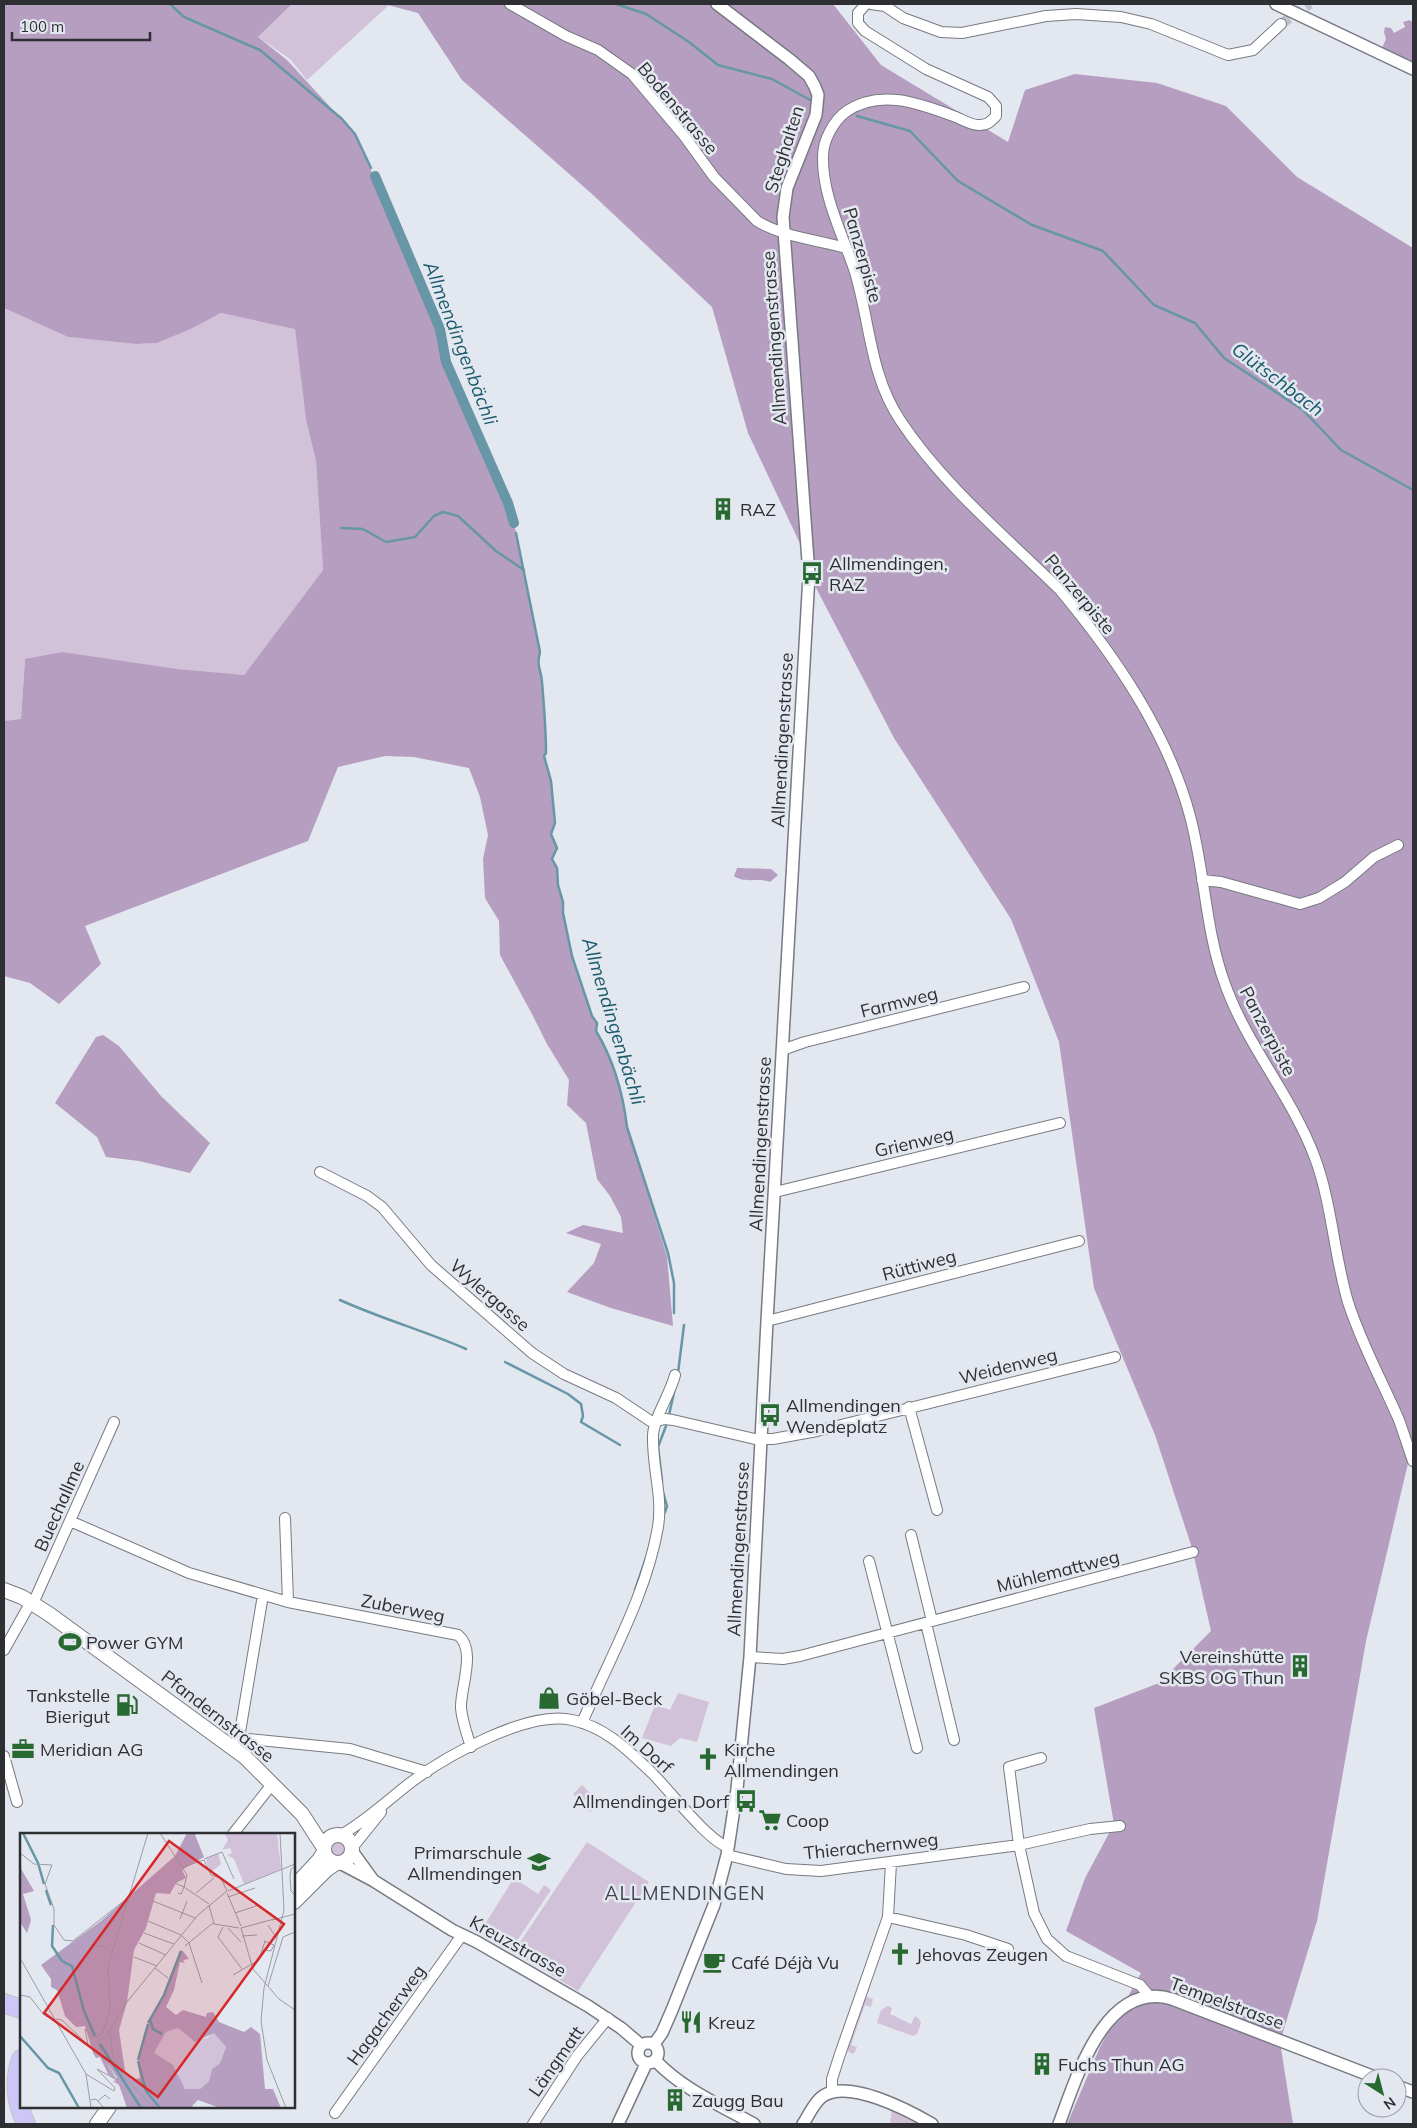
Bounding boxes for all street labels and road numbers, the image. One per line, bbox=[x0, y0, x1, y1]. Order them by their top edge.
street label: Bodenstrasse bbox=[633, 57, 723, 159]
street label: Steghalten bbox=[759, 103, 809, 195]
street label: Panzerpiste bbox=[838, 205, 888, 305]
street label: Allmendingenstrasse bbox=[756, 250, 792, 426]
street label: Panzerpiste bbox=[1040, 549, 1120, 639]
street label: Allmendingenstrasse bbox=[766, 652, 798, 828]
street label: Farmweg bbox=[858, 981, 940, 1023]
street label: Panzerpiste bbox=[1235, 982, 1301, 1080]
street label: Allmendingenstrasse bbox=[744, 1056, 776, 1232]
street label: Grienweg bbox=[872, 1122, 956, 1162]
street label: Rüttiweg bbox=[879, 1244, 959, 1286]
street label: Wylergasse bbox=[445, 1254, 535, 1336]
street label: Weidenweg bbox=[957, 1343, 1059, 1389]
street label: Buechallme bbox=[29, 1457, 89, 1555]
street label: Allmendingenstrasse bbox=[722, 1461, 754, 1637]
street label: Mühlemattweg bbox=[994, 1545, 1122, 1597]
street label: Zuberweg bbox=[359, 1589, 447, 1627]
street label: Pfandernstrasse bbox=[157, 1665, 279, 1767]
street label: Im Dorf bbox=[616, 1720, 678, 1779]
street label: Thierachernweg bbox=[803, 1827, 939, 1865]
street label: Kreuzstrasse bbox=[466, 1910, 570, 1982]
street label: Hagacherweg bbox=[342, 1960, 430, 2070]
street label: Tempelstrasse bbox=[1167, 1972, 1287, 2034]
street label: Längmatt bbox=[523, 2021, 589, 2101]

